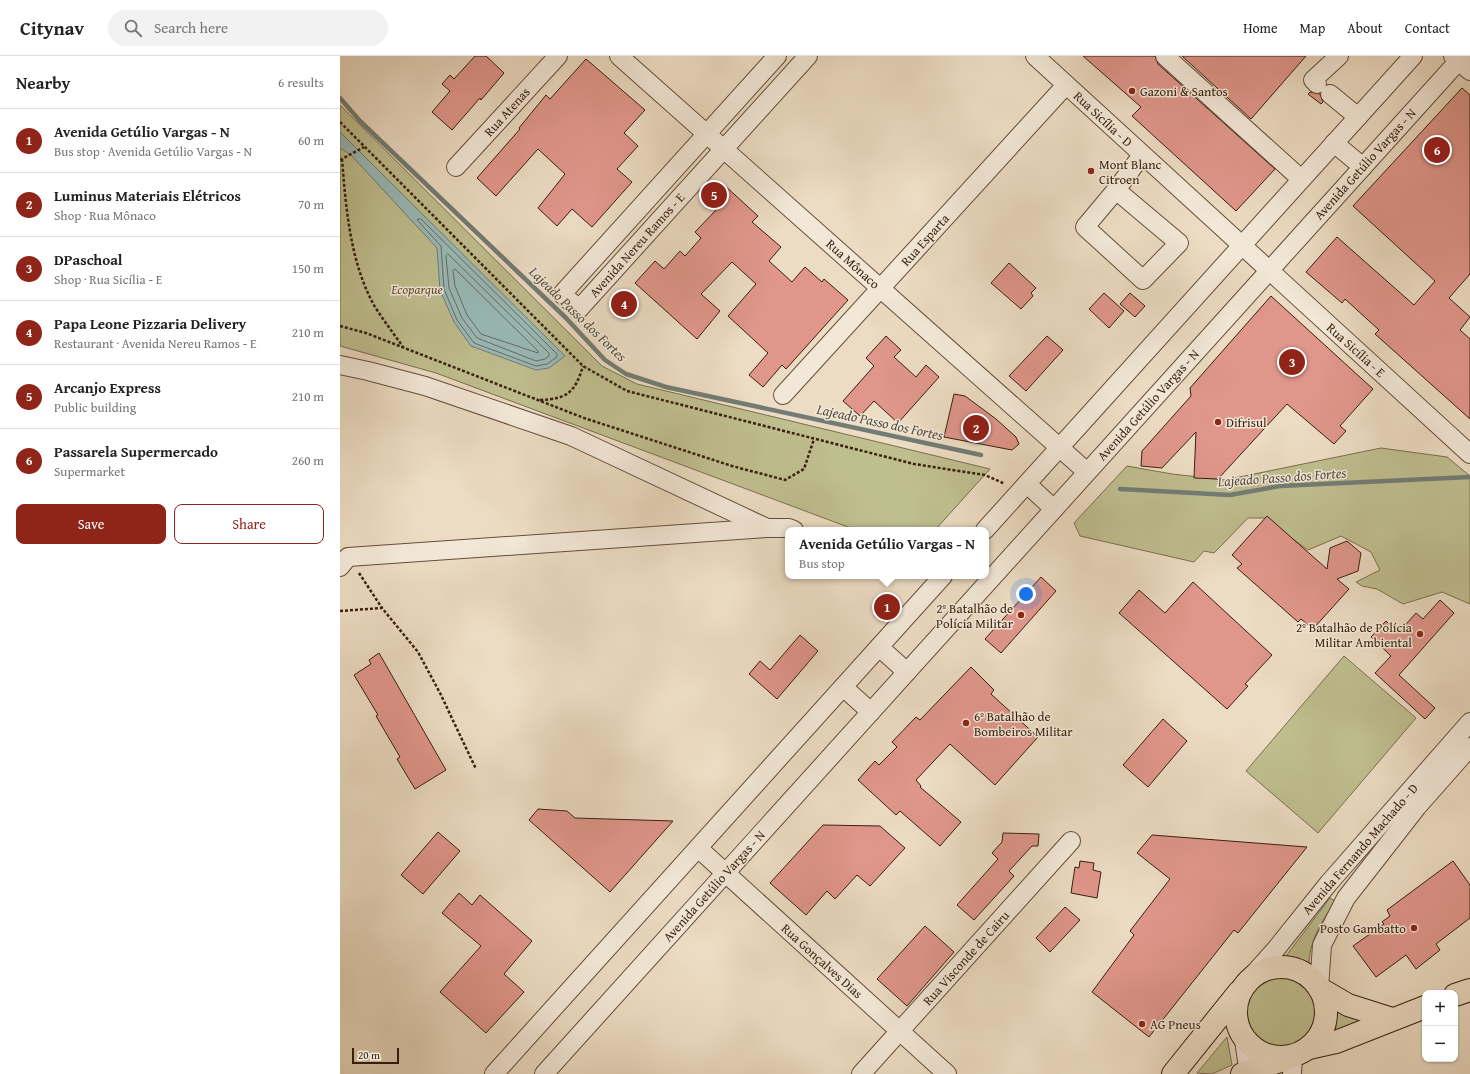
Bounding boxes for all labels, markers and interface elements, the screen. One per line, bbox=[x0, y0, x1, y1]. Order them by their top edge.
search box bbox=[108, 10, 388, 46]
text: Citynav bbox=[20, 14, 84, 42]
icon: search bbox=[122, 17, 144, 39]
text: Search here bbox=[154, 17, 228, 38]
text: Home bbox=[1243, 18, 1278, 38]
text: Map bbox=[1300, 18, 1325, 38]
text: About bbox=[1347, 18, 1383, 38]
text: Contact bbox=[1405, 18, 1450, 38]
text: Nearby bbox=[16, 70, 70, 95]
text: 6 results bbox=[278, 73, 324, 92]
place label: Gazoni & Santos bbox=[1140, 82, 1228, 101]
street label: Rua Atenas bbox=[480, 83, 534, 141]
marker: Gazoni & Santos bbox=[1127, 86, 1137, 96]
street label: Rua Sicília - D bbox=[1069, 87, 1137, 151]
street label: Avenida Getúlio Vargas - N bbox=[1310, 104, 1421, 224]
text: Avenida Getúlio Vargas - N bbox=[54, 121, 230, 142]
text: 1 bbox=[26, 131, 32, 150]
text: 60 m bbox=[298, 131, 324, 150]
pin: 6 bbox=[1424, 135, 1450, 165]
text: Bus stop · Avenida Getúlio Vargas - N bbox=[54, 142, 252, 161]
place label: Mont Blanc Citroen bbox=[1099, 155, 1162, 189]
marker: Mont Blanc Citroen bbox=[1086, 166, 1096, 176]
pin: 5 bbox=[701, 180, 727, 210]
text: Luminus Materiais Elétricos bbox=[54, 185, 241, 206]
street label: Avenida Nereu Ramos - E bbox=[585, 188, 689, 302]
text: 2 bbox=[26, 195, 32, 214]
text: 70 m bbox=[298, 195, 324, 214]
text: Shop · Rua Mônaco bbox=[54, 206, 156, 225]
street label: Rua Esparta bbox=[896, 209, 954, 270]
street label: Rua Mônaco bbox=[822, 235, 884, 294]
text: DPaschoal bbox=[54, 249, 123, 270]
text: 3 bbox=[26, 259, 32, 278]
text: 150 m bbox=[292, 259, 324, 278]
water label: Lajeado Passo dos Fortes bbox=[524, 261, 631, 366]
text: Shop · Rua Sicília - E bbox=[54, 270, 162, 289]
park label: Ecoparque bbox=[390, 280, 443, 299]
pin: 4 bbox=[611, 289, 637, 319]
text: Papa Leone Pizzaria Delivery bbox=[54, 313, 246, 334]
street label: Rua Sicília - E bbox=[1322, 318, 1390, 382]
text: 4 bbox=[26, 323, 32, 342]
text: 210 m bbox=[292, 323, 324, 342]
text: Restaurant · Avenida Nereu Ramos - E bbox=[54, 334, 257, 353]
street label: Avenida Getúlio Vargas - N bbox=[1093, 345, 1204, 465]
pin: 3 bbox=[1279, 347, 1305, 377]
text: Arcanjo Express bbox=[54, 377, 161, 398]
text: 5 bbox=[26, 387, 32, 406]
text: 210 m bbox=[292, 387, 324, 406]
text: Public building bbox=[54, 398, 136, 417]
water label: Lajeado Passo dos Fortes bbox=[814, 399, 945, 445]
pin: 2 bbox=[963, 413, 989, 443]
place label: Difrisul bbox=[1226, 413, 1267, 432]
marker: Difrisul bbox=[1213, 417, 1223, 427]
text: Passarela Supermercado bbox=[54, 441, 218, 462]
text: 6 bbox=[26, 451, 32, 470]
text: 260 m bbox=[292, 451, 324, 470]
text: Supermarket bbox=[54, 462, 125, 481]
water label: Lajeado Passo dos Fortes bbox=[1216, 463, 1347, 492]
button: Save bbox=[16, 504, 166, 544]
button: Share bbox=[174, 504, 324, 544]
popup bbox=[785, 527, 989, 579]
text: Avenida Getúlio Vargas - N bbox=[799, 533, 975, 554]
text: Bus stop bbox=[799, 554, 845, 573]
your location bbox=[1016, 584, 1036, 604]
pin: 1 bbox=[874, 592, 900, 622]
place label: 2º Batalhão de Polícia Militar bbox=[936, 599, 1014, 633]
marker: 2º Batalhão de Polícia Militar bbox=[1016, 610, 1026, 620]
place label: 2º Batalhão de Polícia Militar Ambiental bbox=[1296, 618, 1413, 652]
marker: 2º Batalhão de Polícia Militar Ambiental bbox=[1415, 629, 1425, 639]
place label: 6º Batalhão de Bombeiros Militar bbox=[974, 707, 1073, 741]
marker: 6º Batalhão de Bombeiros Militar bbox=[961, 718, 971, 728]
street label: Avenida Fernando Machado - D bbox=[1298, 779, 1422, 919]
street label: Avenida Getúlio Vargas - N bbox=[659, 826, 770, 946]
street label: Rua Visconde de Cairu bbox=[918, 906, 1014, 1010]
street label: Rua Gonçalves Dias bbox=[777, 919, 867, 1003]
place label: Posto Gambatto bbox=[1320, 919, 1406, 938]
marker: Posto Gambatto bbox=[1409, 923, 1419, 933]
map controls bbox=[1422, 990, 1458, 1062]
button: + bbox=[1422, 990, 1458, 1026]
place label: AG Pneus bbox=[1150, 1015, 1201, 1034]
marker: AG Pneus bbox=[1137, 1019, 1147, 1029]
button: − bbox=[1422, 1026, 1458, 1062]
scale bar bbox=[352, 1046, 399, 1065]
text: 20 m bbox=[358, 1047, 380, 1063]

